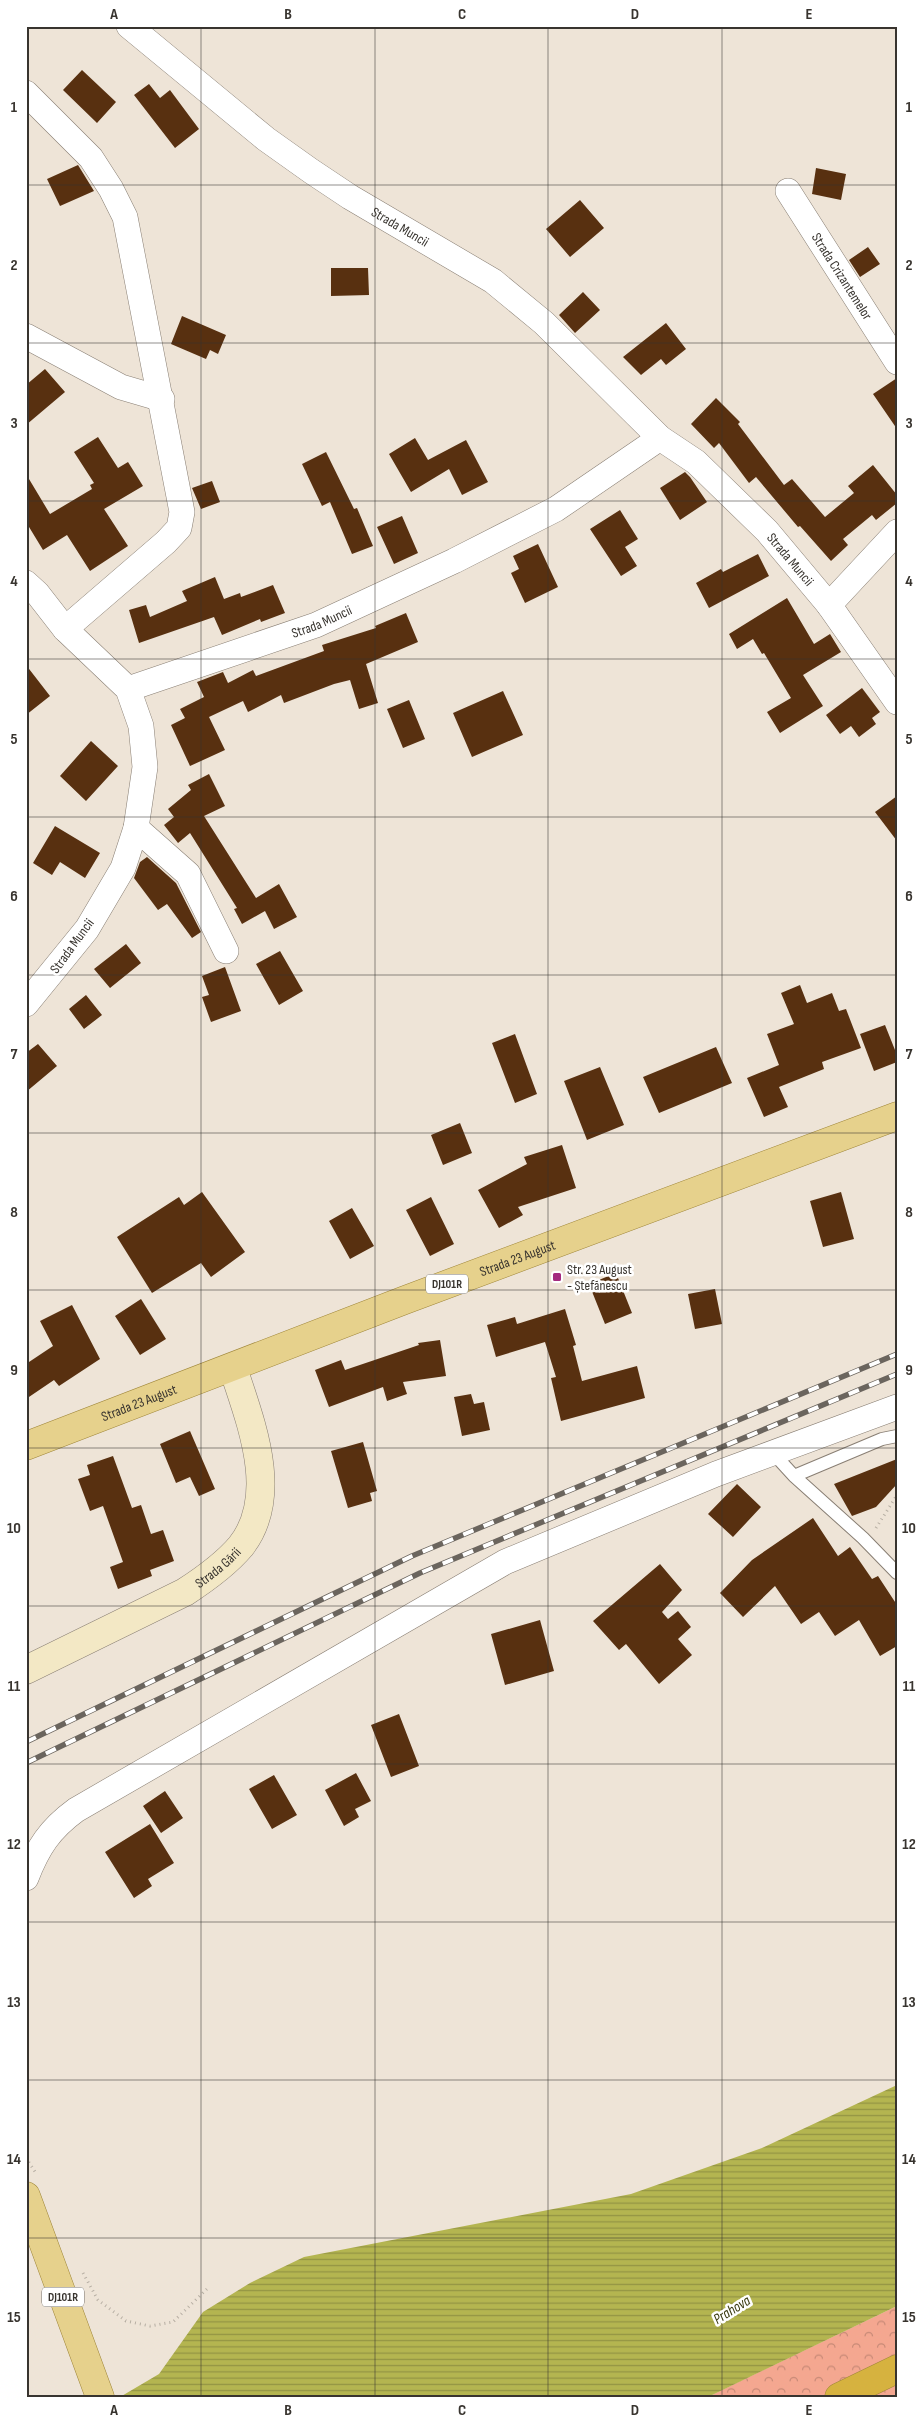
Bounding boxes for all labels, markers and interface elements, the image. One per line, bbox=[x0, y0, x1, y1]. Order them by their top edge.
text: A bbox=[109, 5, 118, 24]
text: B bbox=[284, 5, 292, 24]
text: C bbox=[458, 5, 466, 24]
text: D bbox=[631, 5, 639, 24]
text: E bbox=[806, 5, 813, 24]
text: 1 bbox=[11, 98, 18, 117]
text: 1 bbox=[906, 98, 913, 117]
street label: Strada Muncii bbox=[368, 203, 432, 250]
street label: Strada Crizantemelor bbox=[808, 230, 876, 323]
text: 2 bbox=[10, 256, 18, 275]
text: 2 bbox=[905, 256, 913, 275]
text: 3 bbox=[10, 414, 18, 433]
text: 3 bbox=[905, 414, 913, 433]
street label: Strada Muncii bbox=[764, 529, 818, 589]
text: 4 bbox=[10, 572, 18, 591]
text: 4 bbox=[905, 572, 913, 591]
street label: Strada Muncii bbox=[289, 601, 354, 641]
text: 5 bbox=[10, 730, 18, 749]
text: 5 bbox=[905, 730, 913, 749]
text: 6 bbox=[10, 887, 18, 906]
text: 6 bbox=[905, 887, 913, 906]
street label: Strada Muncii bbox=[46, 915, 98, 977]
text: 7 bbox=[11, 1045, 18, 1064]
text: 7 bbox=[906, 1045, 913, 1064]
text: 8 bbox=[10, 1203, 18, 1222]
text: 8 bbox=[905, 1203, 913, 1222]
street label: Strada 23 August bbox=[477, 1236, 557, 1280]
place label: Str. 23 August - Ștefănescu bbox=[567, 1261, 632, 1294]
marker: Str. 23 August - Ștefănescu bbox=[551, 1271, 563, 1283]
road number: DJ101R bbox=[426, 1274, 468, 1294]
text: 9 bbox=[10, 1361, 18, 1380]
text: 9 bbox=[905, 1361, 913, 1380]
street label: Strada 23 August bbox=[99, 1380, 179, 1425]
text: 10 bbox=[7, 1519, 21, 1538]
text: 10 bbox=[902, 1519, 916, 1538]
street label: Strada Gării bbox=[192, 1544, 244, 1591]
text: 11 bbox=[8, 1677, 21, 1696]
text: 11 bbox=[903, 1677, 916, 1696]
text: 12 bbox=[7, 1835, 21, 1854]
text: 12 bbox=[902, 1835, 916, 1854]
text: 13 bbox=[7, 1993, 21, 2012]
text: 13 bbox=[902, 1993, 916, 2012]
text: 14 bbox=[7, 2150, 21, 2169]
text: 14 bbox=[902, 2150, 916, 2169]
road number: DJ101R bbox=[42, 2288, 84, 2306]
water label: Prahova bbox=[710, 2291, 754, 2329]
text: 15 bbox=[7, 2308, 21, 2327]
text: 15 bbox=[902, 2308, 916, 2327]
text: A bbox=[109, 2401, 118, 2420]
text: B bbox=[284, 2401, 292, 2420]
text: C bbox=[458, 2401, 466, 2420]
text: D bbox=[631, 2401, 639, 2420]
text: E bbox=[806, 2401, 813, 2420]

